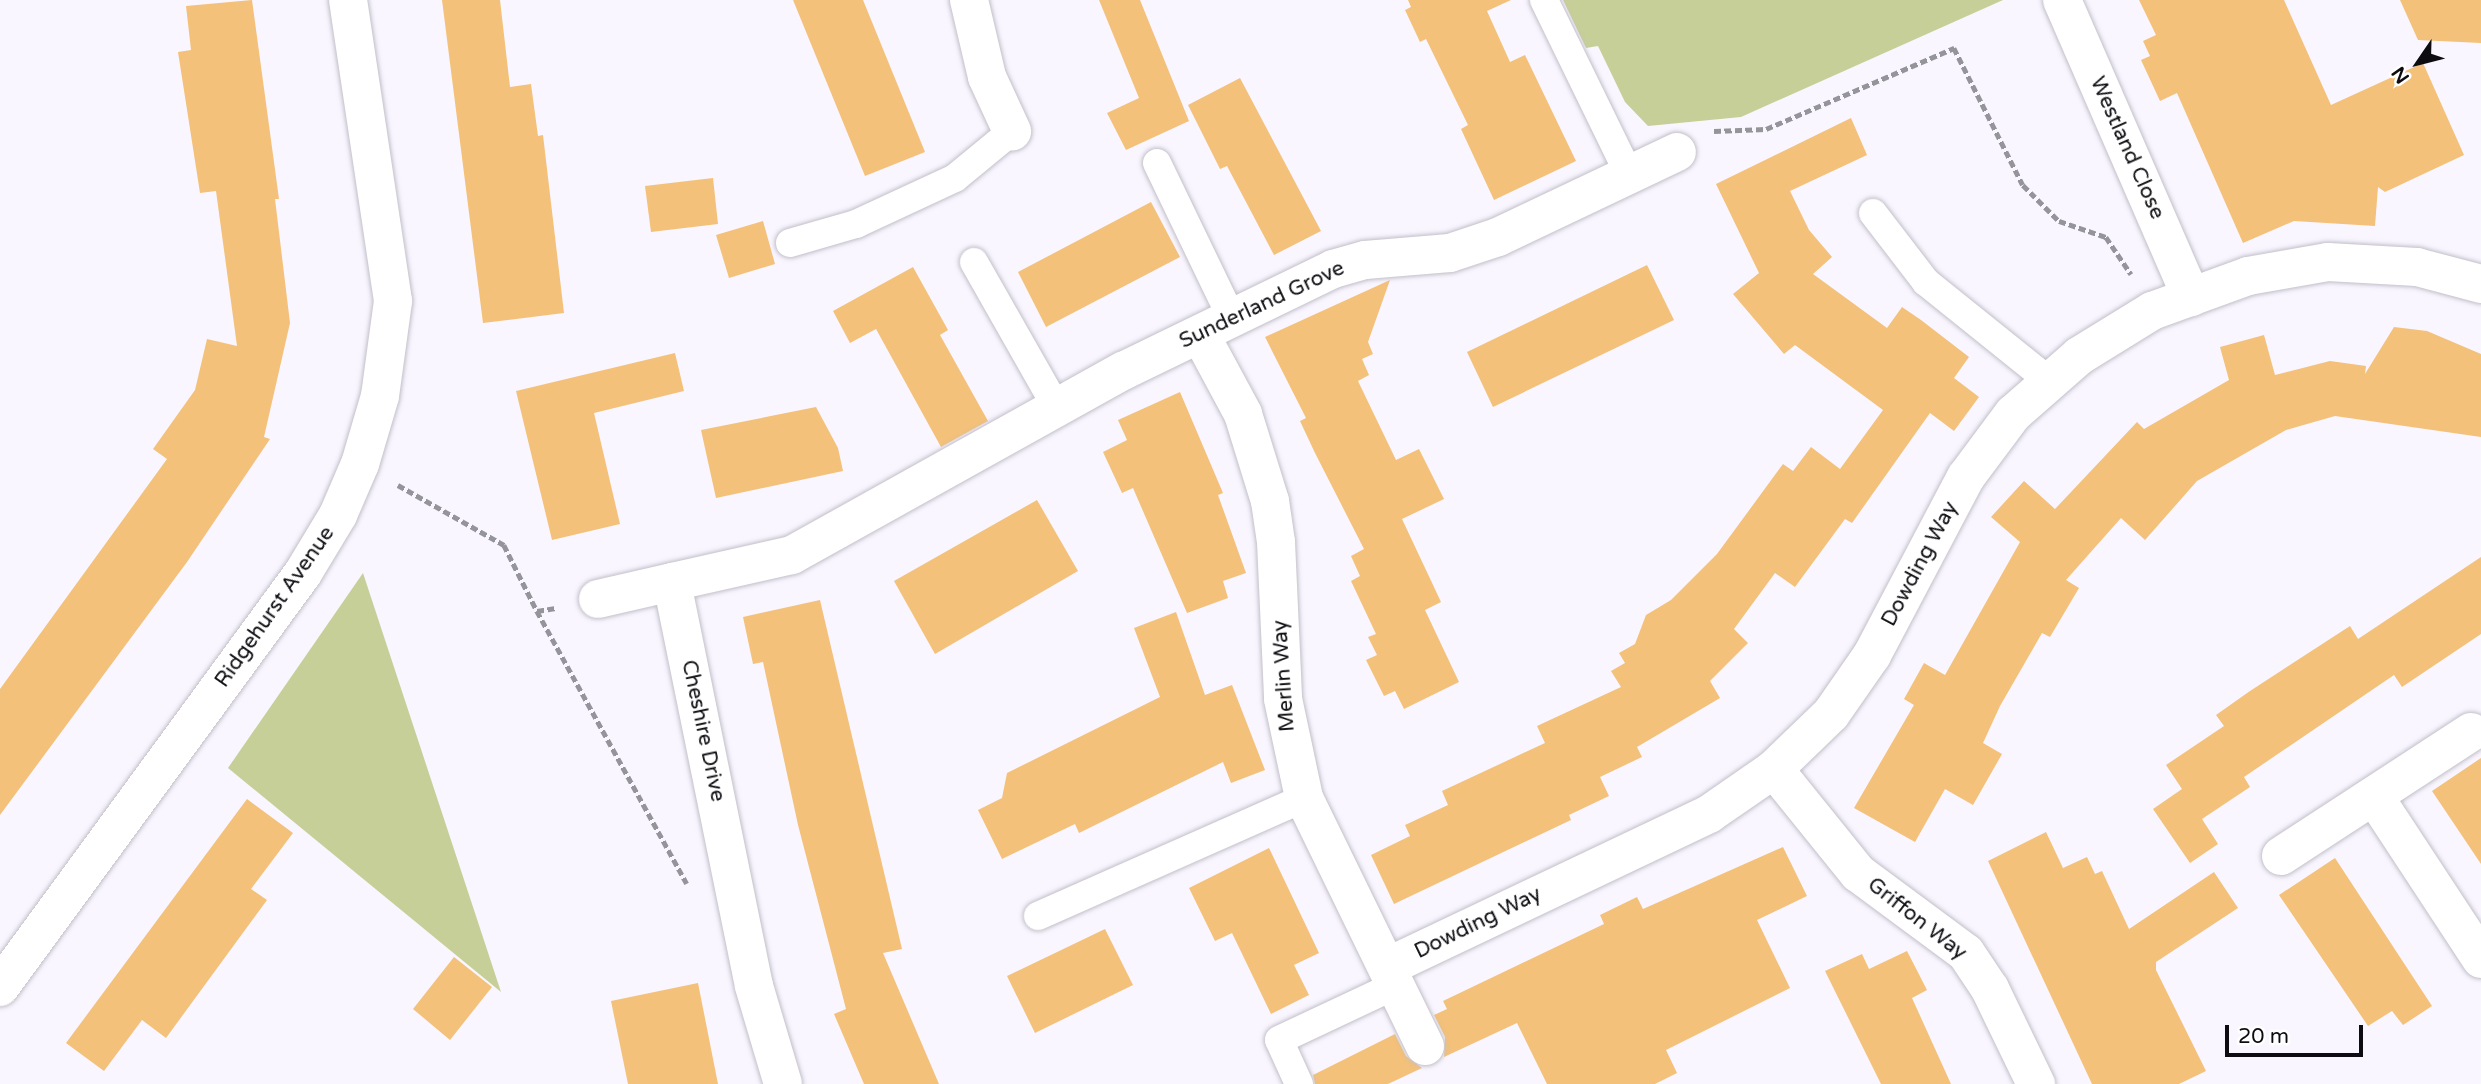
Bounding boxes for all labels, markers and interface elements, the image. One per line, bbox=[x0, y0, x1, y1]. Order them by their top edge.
north arrow bbox=[2383, 28, 2453, 98]
text: N bbox=[2387, 62, 2414, 88]
street label: Westland Close bbox=[2084, 73, 2170, 223]
street label: Sunderland Grove bbox=[1175, 256, 1349, 354]
street label: Dowding Way bbox=[1877, 497, 1963, 631]
street label: Ridgehurst Avenue bbox=[210, 522, 340, 692]
street label: Merlin Way bbox=[1268, 619, 1300, 733]
street label: Cheshire Drive bbox=[676, 658, 730, 804]
street label: Griffon Way bbox=[1862, 872, 1972, 966]
street label: Dowding Way bbox=[1411, 881, 1545, 965]
scale bar bbox=[2229, 1010, 2367, 1054]
text: 20 m bbox=[2238, 1024, 2289, 1049]

